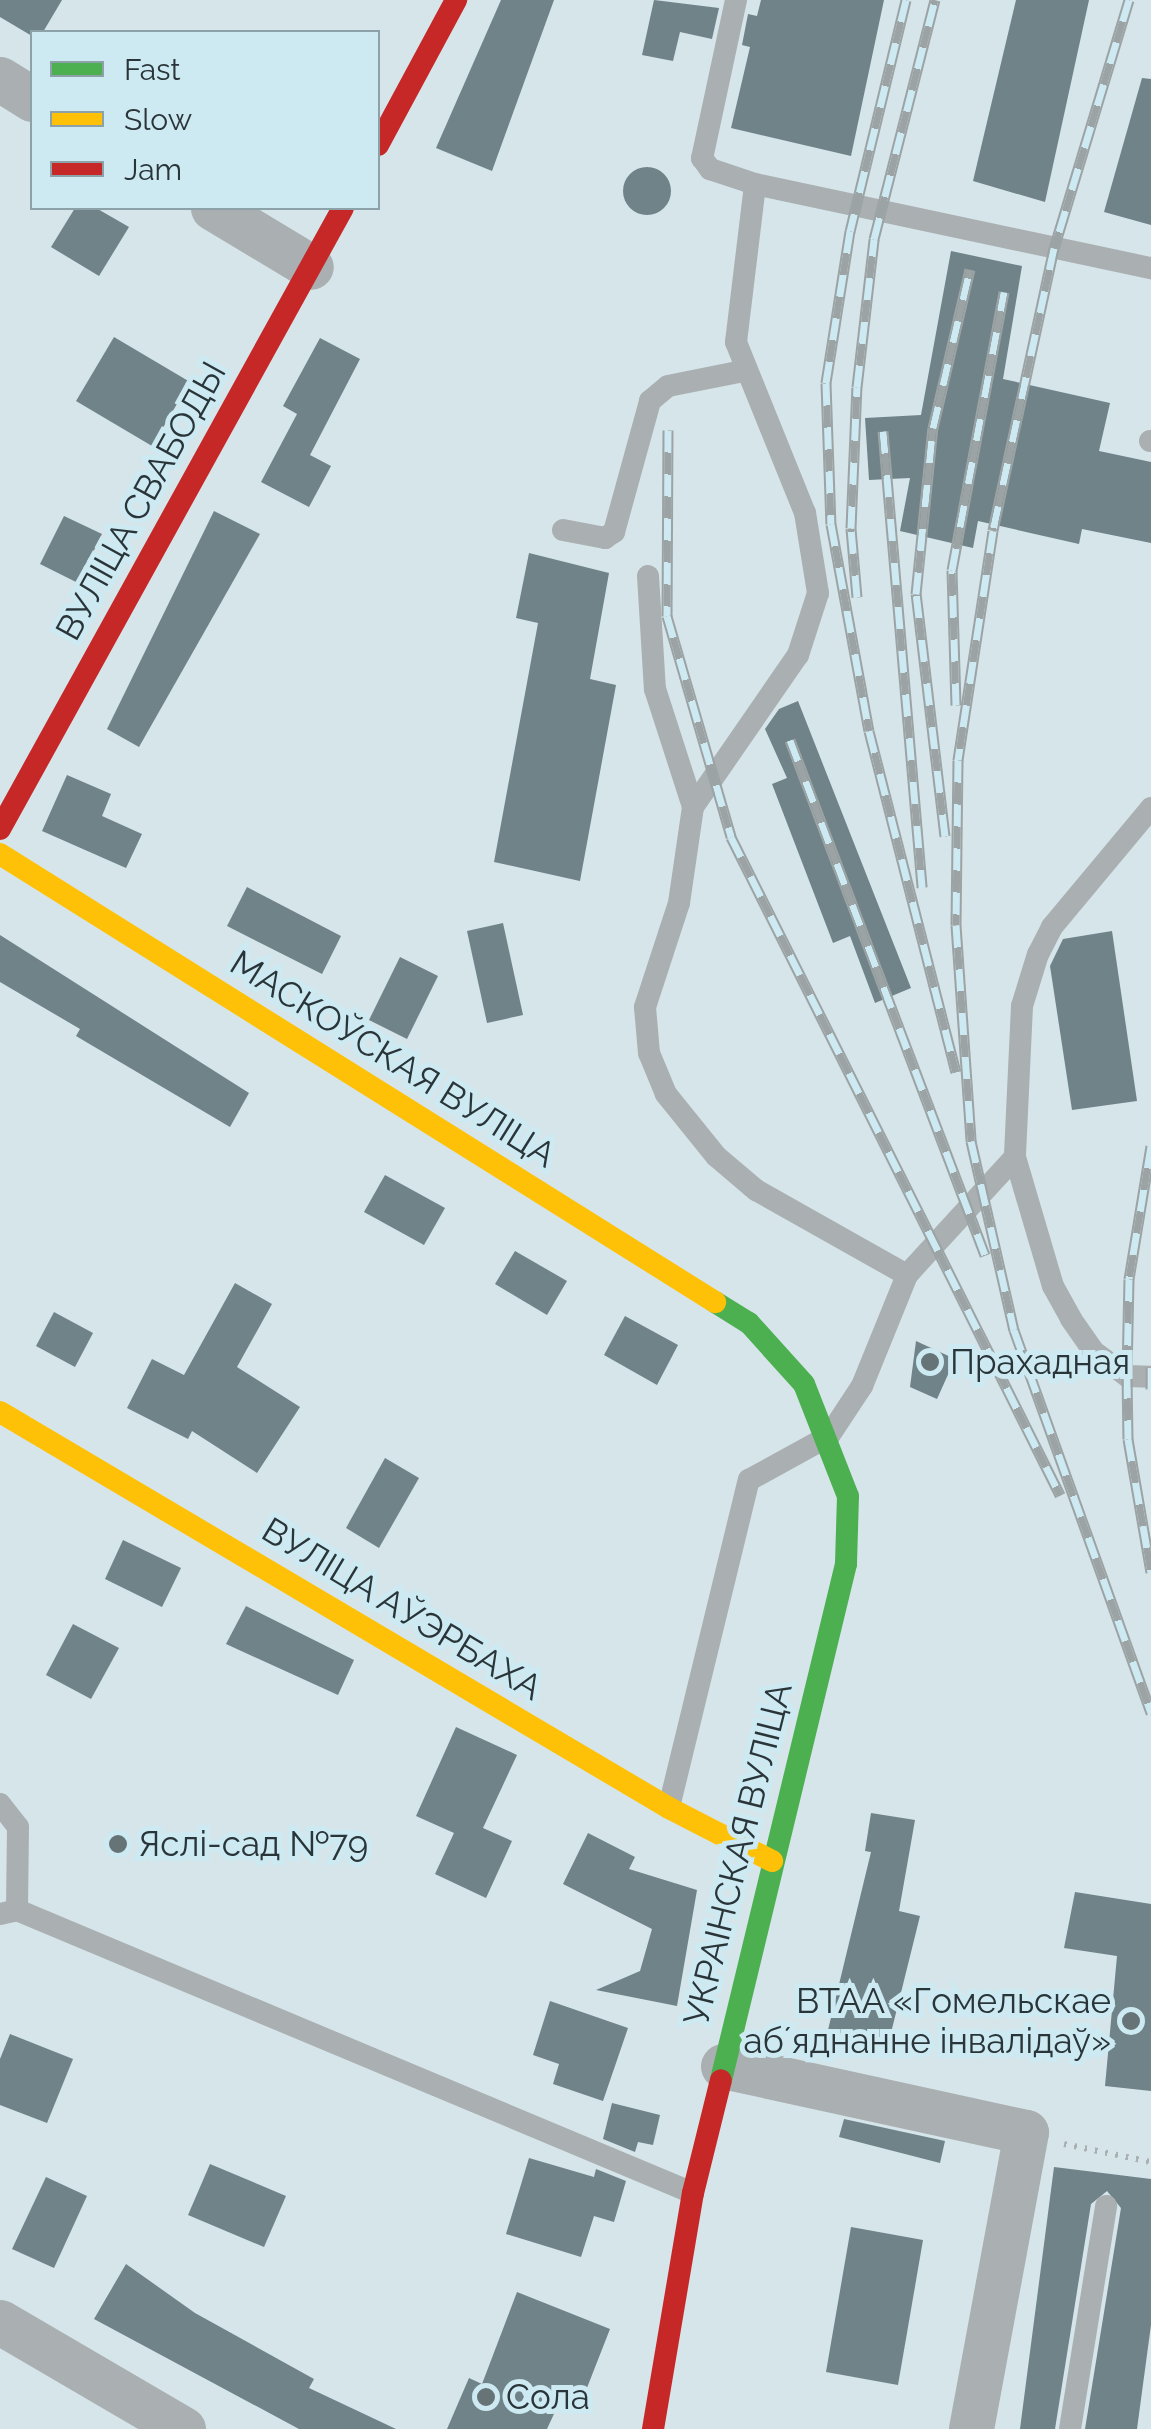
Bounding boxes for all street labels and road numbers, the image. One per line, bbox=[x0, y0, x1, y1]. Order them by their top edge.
street label: ВУЛІЦА СВАБОДЫ bbox=[47, 354, 235, 648]
street label: МАСКОЎСКАЯ ВУЛІЦА bbox=[223, 942, 563, 1176]
street label: ВУЛІЦА АЎЭРБАХА bbox=[254, 1508, 550, 1710]
street label: УКРАІНСКАЯ ВУЛІЦА bbox=[675, 1678, 801, 2030]

